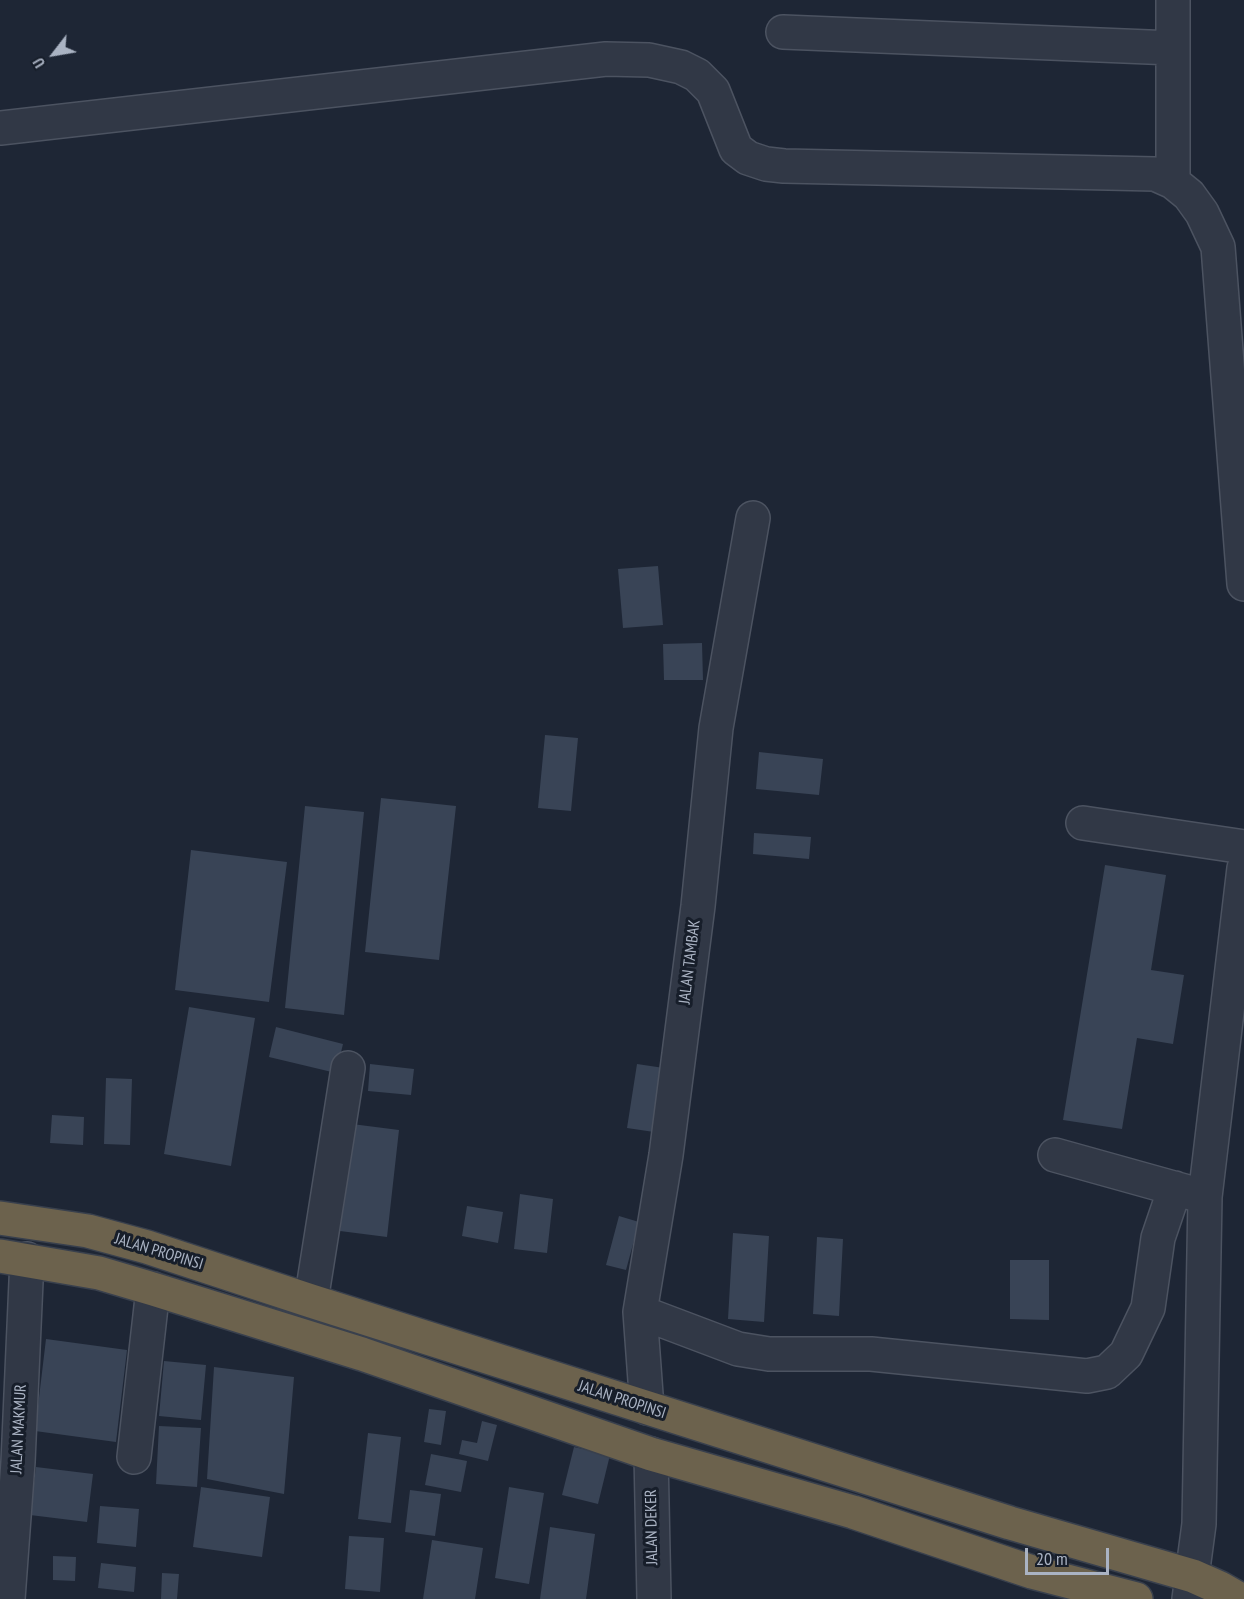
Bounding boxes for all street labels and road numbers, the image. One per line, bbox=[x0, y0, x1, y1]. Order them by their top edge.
street label: JALAN TAMBAK bbox=[675, 919, 705, 1005]
street label: JALAN PROPINSI bbox=[113, 1230, 205, 1274]
street label: JALAN PROPINSI bbox=[576, 1377, 668, 1423]
street label: JALAN MAKMUR bbox=[7, 1384, 31, 1474]
street label: JALAN DEKER bbox=[642, 1489, 662, 1565]

